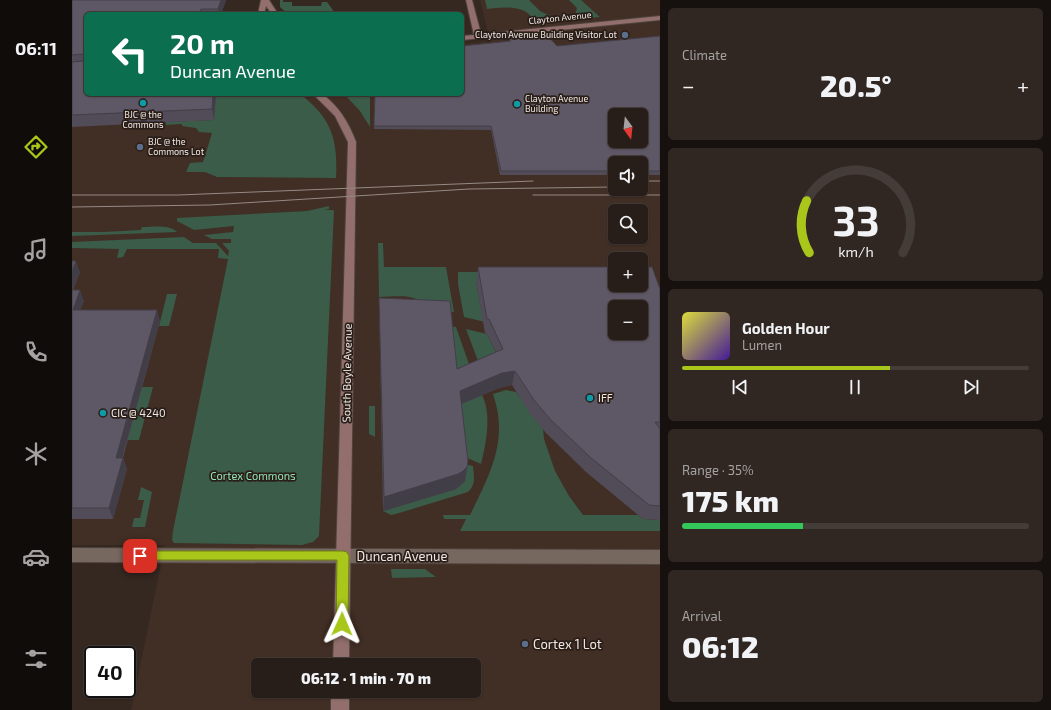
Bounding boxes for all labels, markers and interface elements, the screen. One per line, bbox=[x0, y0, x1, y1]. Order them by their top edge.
street label: Clayton Avenue bbox=[528, 9, 592, 26]
text: 20 m bbox=[170, 26, 235, 60]
icon: left bbox=[104, 28, 156, 80]
place label: Clayton Avenue Building Visitor Lot bbox=[475, 29, 618, 40]
marker: Clayton Avenue Building Visitor Lot bbox=[620, 30, 630, 40]
text: 06:11 bbox=[15, 37, 57, 59]
text: Climate bbox=[682, 47, 727, 63]
text: Duncan Avenue bbox=[170, 60, 296, 82]
text: 20.5° bbox=[820, 67, 892, 103]
text: − bbox=[682, 72, 695, 98]
text: + bbox=[1017, 72, 1029, 98]
place label: Clayton Avenue Building bbox=[525, 93, 588, 114]
marker: BJC @ the Commons bbox=[138, 98, 148, 108]
marker: Clayton Avenue Building bbox=[512, 99, 522, 109]
north arrow bbox=[608, 108, 648, 148]
map controls bbox=[608, 108, 648, 340]
place label: BJC @ the Commons bbox=[123, 109, 164, 130]
icon: directions bbox=[22, 133, 50, 161]
place label: BJC @ the Commons Lot bbox=[148, 136, 205, 157]
marker: BJC @ the Commons Lot bbox=[135, 142, 145, 152]
button: sound bbox=[608, 156, 648, 196]
text: 33 bbox=[832, 193, 879, 243]
button: search bbox=[608, 204, 648, 244]
icon: music bbox=[22, 236, 50, 264]
text: km/h bbox=[838, 242, 873, 259]
button: + bbox=[608, 252, 648, 292]
button: − bbox=[608, 300, 648, 340]
text: Golden Hour bbox=[742, 319, 830, 337]
street label: South Boyle Avenue bbox=[339, 323, 354, 422]
text: Lumen bbox=[742, 337, 782, 353]
icon: phone bbox=[22, 338, 50, 366]
icon: previous bbox=[729, 376, 751, 398]
icon: pause bbox=[844, 376, 866, 398]
icon: next bbox=[960, 376, 982, 398]
place label: IFF bbox=[598, 391, 613, 404]
marker: IFF bbox=[585, 393, 595, 403]
place label: CIC @ 4240 bbox=[111, 406, 166, 419]
marker: CIC @ 4240 bbox=[98, 408, 108, 418]
icon: climate bbox=[22, 440, 50, 468]
text: Range · 35% bbox=[682, 462, 754, 478]
park label: Cortex Commons bbox=[210, 469, 296, 482]
text: 175 km bbox=[682, 482, 779, 518]
pin bbox=[123, 539, 157, 573]
icon: car bbox=[22, 543, 50, 571]
icon: arrive bbox=[129, 545, 151, 567]
street label: Duncan Avenue bbox=[357, 548, 447, 564]
position arrow bbox=[321, 603, 363, 645]
text: Arrival bbox=[682, 608, 722, 624]
text: 06:12 bbox=[682, 628, 759, 664]
place label: Cortex 1 Lot bbox=[533, 636, 602, 652]
marker: Cortex 1 Lot bbox=[520, 639, 530, 649]
icon: filters bbox=[22, 645, 50, 673]
speed limit sign: 40 bbox=[84, 646, 136, 698]
text: 06:12 · 1 min · 70 m bbox=[301, 669, 431, 687]

